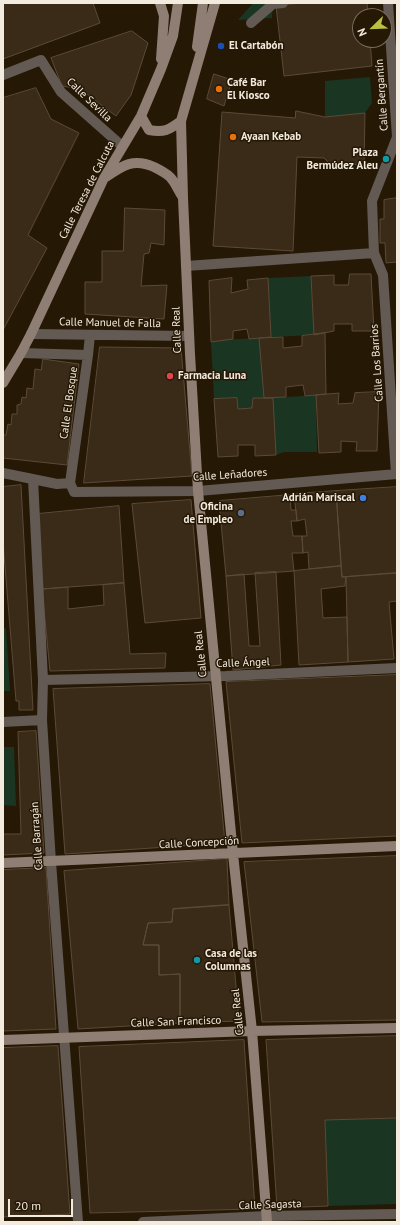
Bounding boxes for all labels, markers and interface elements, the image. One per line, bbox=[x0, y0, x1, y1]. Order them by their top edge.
north arrow bbox=[352, 8, 392, 48]
text: N bbox=[354, 26, 370, 38]
place label: El Cartabón bbox=[229, 39, 284, 53]
marker: El Cartabón bbox=[216, 41, 226, 51]
street label: Calle Bergantín bbox=[373, 58, 391, 132]
street label: Calle Sevilla bbox=[64, 75, 114, 125]
place label: Café Bar El Kiosco bbox=[227, 76, 270, 102]
marker: Café Bar El Kiosco bbox=[214, 84, 224, 94]
place label: Ayaan Kebab bbox=[241, 130, 301, 144]
marker: Ayaan Kebab bbox=[228, 132, 238, 142]
street label: Calle Teresa de Calcuta bbox=[57, 139, 117, 241]
place label: Plaza Bermúdez Aleu bbox=[307, 146, 378, 172]
marker: Plaza Bermúdez Aleu bbox=[381, 154, 391, 164]
street label: Calle Real bbox=[170, 306, 184, 354]
street label: Calle Manuel de Falla bbox=[59, 316, 161, 330]
street label: Calle Los Barrios bbox=[368, 324, 386, 402]
street label: Calle El Bosque bbox=[57, 366, 81, 440]
place label: Farmacia Luna bbox=[178, 369, 246, 383]
marker: Farmacia Luna bbox=[165, 371, 175, 381]
street label: Calle Leñadores bbox=[192, 466, 268, 484]
place label: Adrián Mariscal bbox=[282, 491, 355, 505]
marker: Adrián Mariscal bbox=[358, 493, 368, 503]
place label: Oficina de Empleo bbox=[183, 500, 233, 526]
marker: Oficina de Empleo bbox=[236, 508, 246, 518]
street label: Calle Real bbox=[192, 630, 210, 678]
street label: Calle Ángel bbox=[216, 655, 270, 671]
street label: Calle Barragán bbox=[28, 801, 46, 871]
street label: Calle Concepción bbox=[159, 834, 239, 852]
place label: Casa de las Columnas bbox=[205, 947, 257, 973]
marker: Casa de las Columnas bbox=[192, 955, 202, 965]
street label: Calle Real bbox=[229, 988, 247, 1036]
street label: Calle San Francisco bbox=[130, 1014, 222, 1030]
scale bar bbox=[10, 1191, 75, 1217]
street label: Calle Sagasta bbox=[238, 1197, 302, 1213]
text: 20 m bbox=[15, 1198, 41, 1213]

